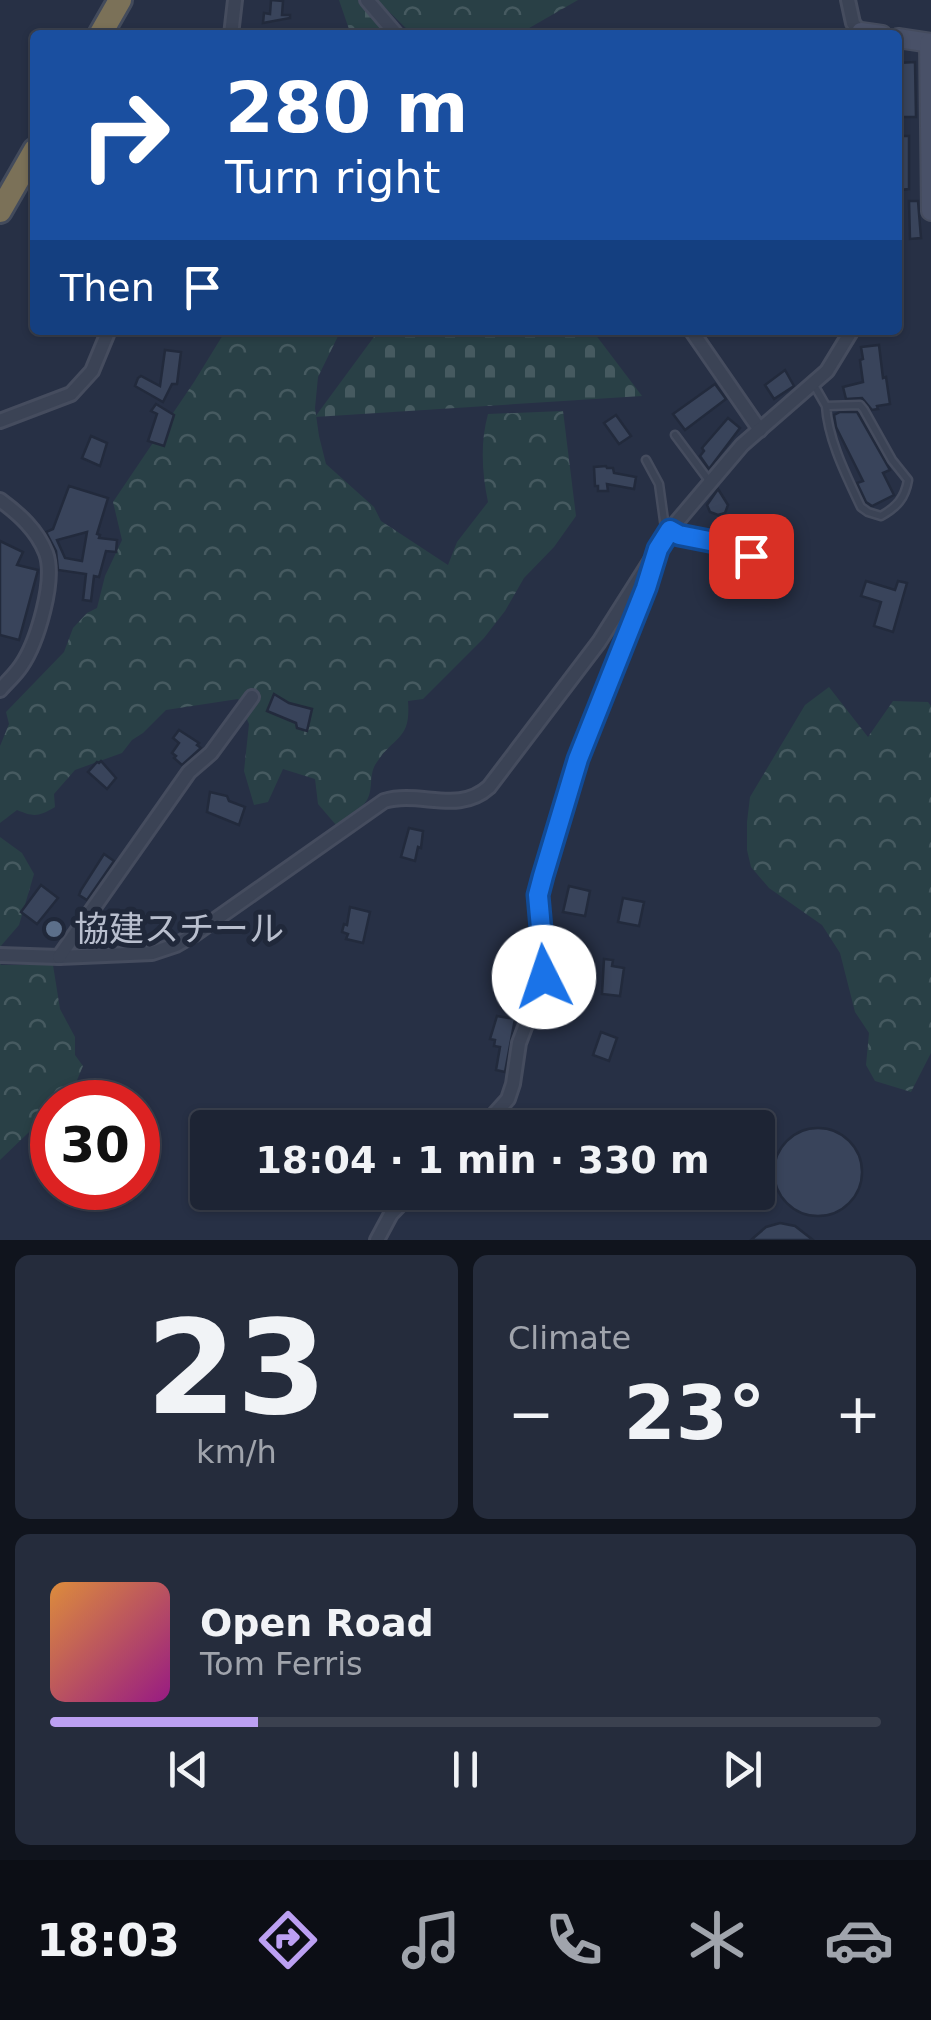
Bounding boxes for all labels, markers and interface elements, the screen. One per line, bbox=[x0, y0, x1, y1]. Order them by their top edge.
text: 280 m bbox=[225, 67, 468, 149]
icon: right bbox=[60, 70, 190, 200]
text: Turn right bbox=[225, 151, 440, 204]
icon: arrive bbox=[175, 260, 230, 315]
text: Then bbox=[60, 266, 155, 310]
pin bbox=[709, 514, 794, 599]
icon: arrive bbox=[724, 529, 779, 584]
place label: 協建スチール bbox=[74, 909, 284, 949]
marker: 協建スチール bbox=[43, 918, 65, 940]
position arrow bbox=[492, 925, 596, 1029]
speed limit sign: 30 bbox=[30, 1080, 160, 1210]
text: 18:04 · 1 min · 330 m bbox=[255, 1138, 710, 1182]
text: 23 bbox=[146, 1292, 327, 1444]
text: Climate bbox=[508, 1319, 631, 1357]
text: 23° bbox=[624, 1369, 765, 1457]
text: − bbox=[508, 1382, 554, 1446]
text: + bbox=[835, 1382, 881, 1446]
text: km/h bbox=[196, 1433, 277, 1471]
text: Open Road bbox=[200, 1601, 434, 1645]
text: Tom Ferris bbox=[200, 1645, 363, 1683]
icon: previous bbox=[161, 1742, 216, 1797]
icon: pause bbox=[438, 1742, 493, 1797]
icon: next bbox=[715, 1742, 770, 1797]
icon: directions bbox=[253, 1905, 323, 1975]
icon: music bbox=[396, 1905, 466, 1975]
icon: phone bbox=[539, 1905, 609, 1975]
icon: climate bbox=[682, 1905, 752, 1975]
icon: car bbox=[824, 1905, 894, 1975]
text: 18:03 bbox=[36, 1914, 180, 1967]

